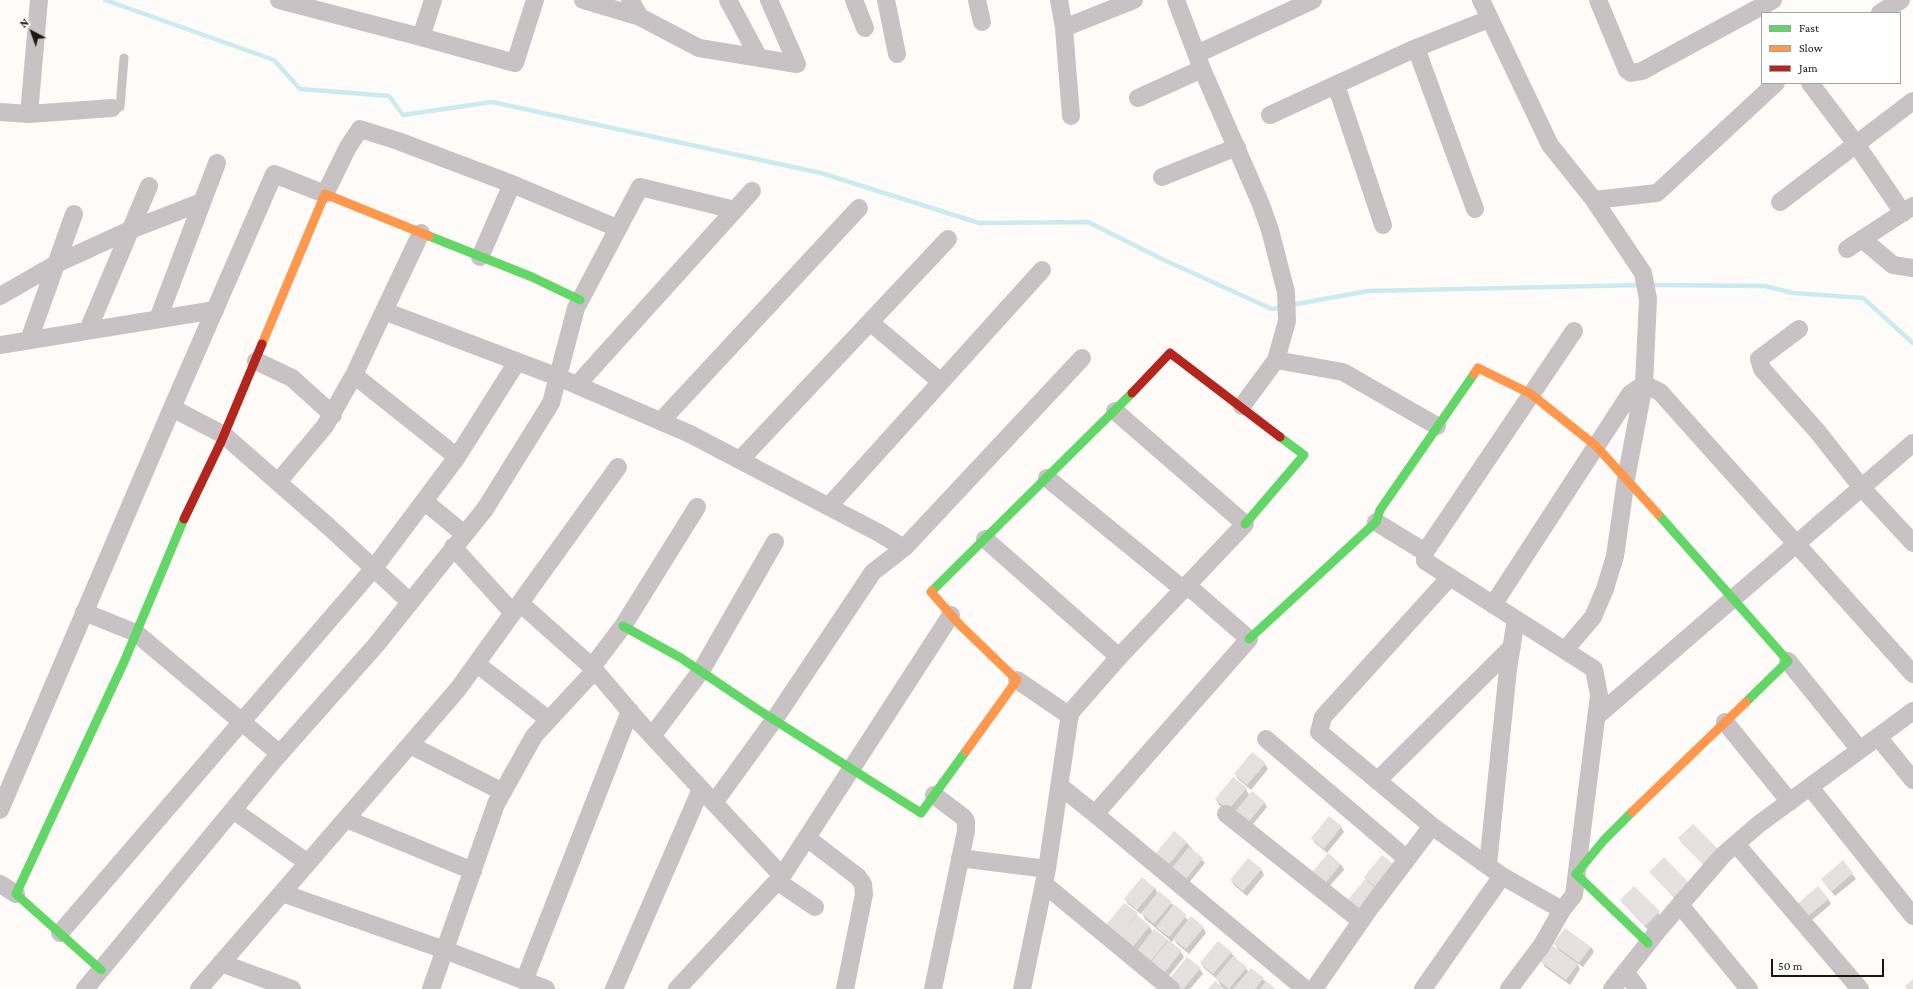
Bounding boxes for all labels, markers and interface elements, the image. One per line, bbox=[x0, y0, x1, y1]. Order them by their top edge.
north arrow bbox=[12, 12, 52, 52]
legend bbox=[1761, 12, 1901, 84]
text: N bbox=[17, 16, 31, 30]
text: Fast bbox=[1799, 21, 1819, 35]
text: Slow bbox=[1799, 41, 1823, 55]
text: Jam bbox=[1799, 61, 1818, 75]
scale bar bbox=[1773, 951, 1886, 977]
text: 50 m bbox=[1778, 959, 1802, 973]

